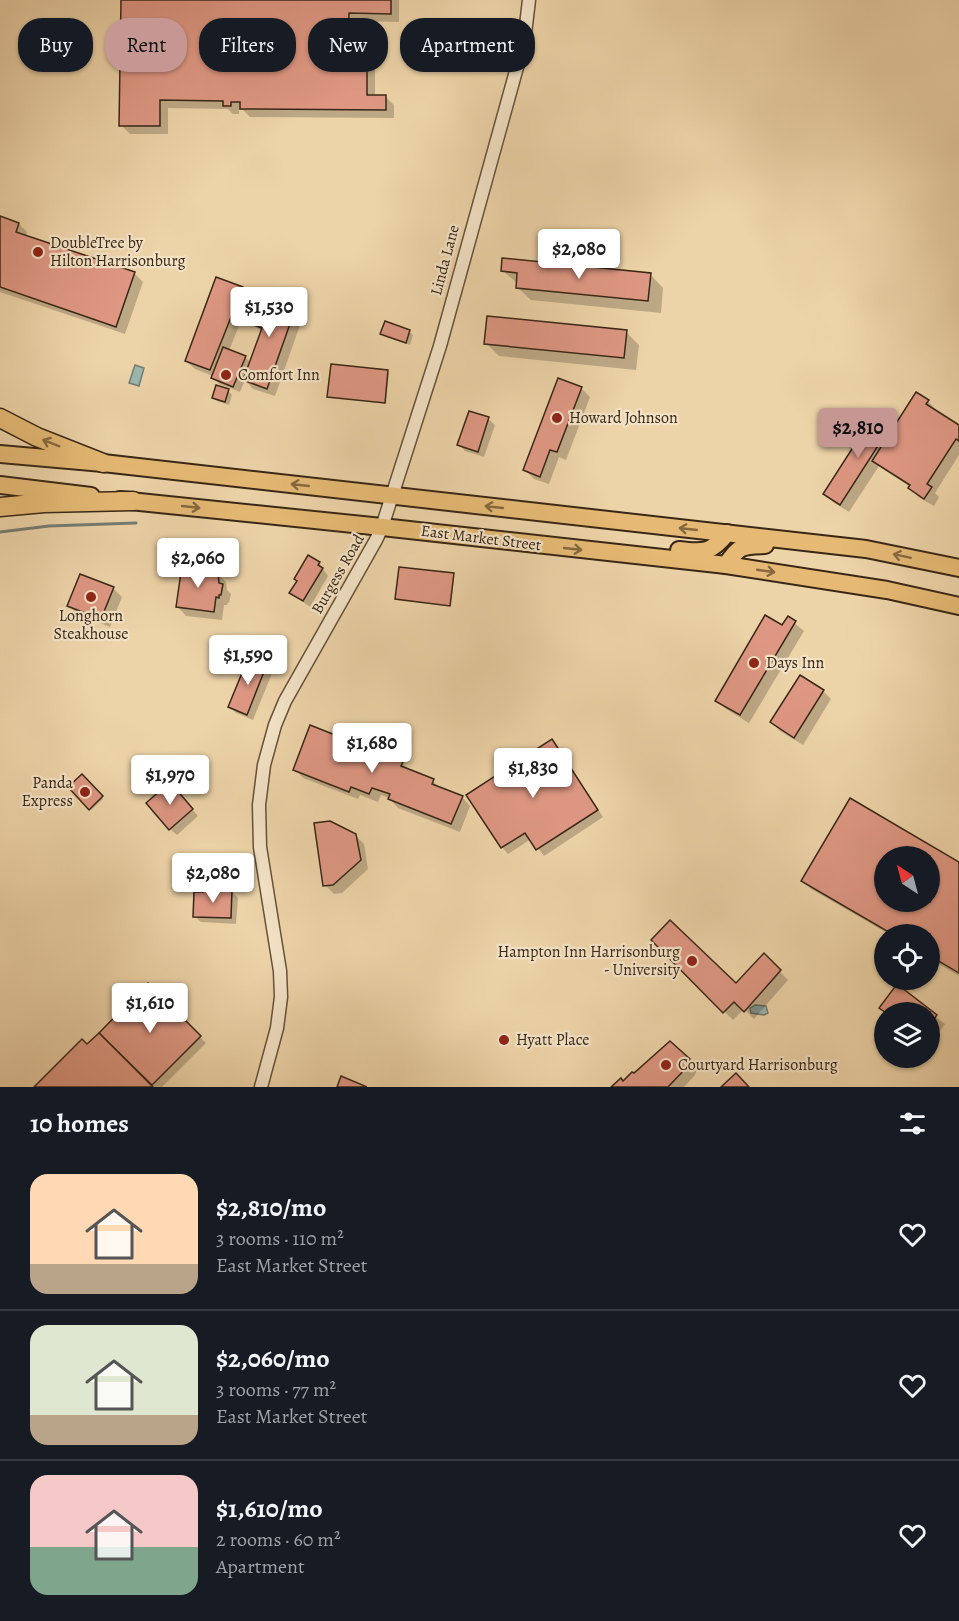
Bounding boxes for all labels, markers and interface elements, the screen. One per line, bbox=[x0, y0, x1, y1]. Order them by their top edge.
chip: Buy bbox=[18, 18, 93, 72]
chip: Rent bbox=[105, 18, 187, 72]
chip: Filters bbox=[199, 18, 296, 72]
chip: New bbox=[308, 18, 388, 72]
chip: Apartment bbox=[400, 18, 535, 72]
street label: Linda Lane bbox=[425, 222, 465, 298]
pin: $2,080 bbox=[530, 229, 628, 280]
place label: DoubleTree by Hilton Harrisonburg bbox=[50, 232, 186, 272]
text: $2,080 bbox=[552, 235, 606, 262]
marker: DoubleTree by Hilton Harrisonburg bbox=[31, 245, 45, 259]
pin: $1,530 bbox=[220, 287, 318, 338]
text: $1,530 bbox=[244, 293, 294, 320]
place label: Comfort Inn bbox=[238, 364, 320, 386]
marker: Comfort Inn bbox=[219, 368, 233, 382]
place label: Howard Johnson bbox=[569, 407, 678, 429]
pin: $2,810 bbox=[809, 408, 907, 459]
marker: Howard Johnson bbox=[550, 411, 564, 425]
text: $2,810 bbox=[832, 414, 884, 441]
one-way arrow bbox=[42, 437, 60, 448]
one-way arrow bbox=[291, 480, 310, 491]
one-way arrow bbox=[484, 501, 504, 512]
one-way arrow bbox=[181, 502, 200, 513]
street label: East Market Street bbox=[420, 520, 542, 556]
one-way arrow bbox=[678, 523, 698, 534]
street label: Burgess Road bbox=[306, 530, 370, 618]
pin: $2,060 bbox=[149, 538, 247, 589]
one-way arrow bbox=[562, 543, 582, 554]
text: $2,060 bbox=[171, 544, 225, 571]
one-way arrow bbox=[893, 549, 912, 561]
one-way arrow bbox=[756, 565, 776, 576]
marker: Longhorn Steakhouse bbox=[84, 590, 98, 604]
place label: Longhorn Steakhouse bbox=[53, 605, 129, 645]
pin: $1,590 bbox=[199, 635, 297, 686]
text: $1,590 bbox=[223, 641, 273, 668]
place label: Days Inn bbox=[766, 652, 825, 674]
marker: Days Inn bbox=[747, 656, 761, 670]
pin: $1,680 bbox=[323, 723, 421, 774]
text: $1,680 bbox=[347, 729, 397, 756]
pin: $1,830 bbox=[484, 748, 582, 799]
text: $1,830 bbox=[508, 754, 558, 781]
pin: $1,970 bbox=[121, 755, 219, 806]
text: $1,970 bbox=[145, 761, 195, 788]
place label: Panda Express bbox=[21, 772, 74, 812]
marker: Panda Express bbox=[78, 785, 92, 799]
north arrow bbox=[874, 846, 940, 912]
map controls bbox=[874, 846, 940, 1068]
pin: $2,080 bbox=[164, 853, 262, 904]
text: $2,080 bbox=[186, 859, 240, 886]
button: locate bbox=[874, 924, 940, 990]
place label: Hampton Inn Harrisonburg - University bbox=[497, 941, 681, 981]
marker: Hampton Inn Harrisonburg - University bbox=[685, 954, 699, 968]
pin: $1,610 bbox=[101, 983, 199, 1034]
text: $1,610 bbox=[126, 989, 174, 1016]
button: layers bbox=[874, 1002, 940, 1068]
place label: Hyatt Place bbox=[516, 1029, 590, 1051]
marker: Hyatt Place bbox=[497, 1033, 511, 1047]
place label: Courtyard Harrisonburg bbox=[678, 1054, 838, 1076]
marker: Courtyard Harrisonburg bbox=[659, 1058, 673, 1072]
text: 10 homes bbox=[30, 1106, 129, 1141]
icon: filters bbox=[896, 1107, 929, 1140]
text: $2,810/mo bbox=[216, 1190, 326, 1225]
icon: home bbox=[78, 1198, 150, 1270]
icon: heart bbox=[896, 1218, 929, 1251]
text: 3 rooms · 110 m² bbox=[216, 1225, 344, 1252]
text: East Market Street bbox=[216, 1252, 367, 1279]
text: $2,060/mo bbox=[216, 1341, 330, 1376]
icon: home bbox=[78, 1349, 150, 1421]
icon: heart bbox=[896, 1369, 929, 1402]
text: 3 rooms · 77 m² bbox=[216, 1376, 336, 1403]
text: East Market Street bbox=[216, 1403, 367, 1430]
text: $1,610/mo bbox=[216, 1491, 323, 1526]
icon: home bbox=[78, 1499, 150, 1571]
icon: heart bbox=[896, 1519, 929, 1552]
text: 2 rooms · 60 m² bbox=[216, 1526, 340, 1553]
text: Apartment bbox=[216, 1553, 305, 1580]

